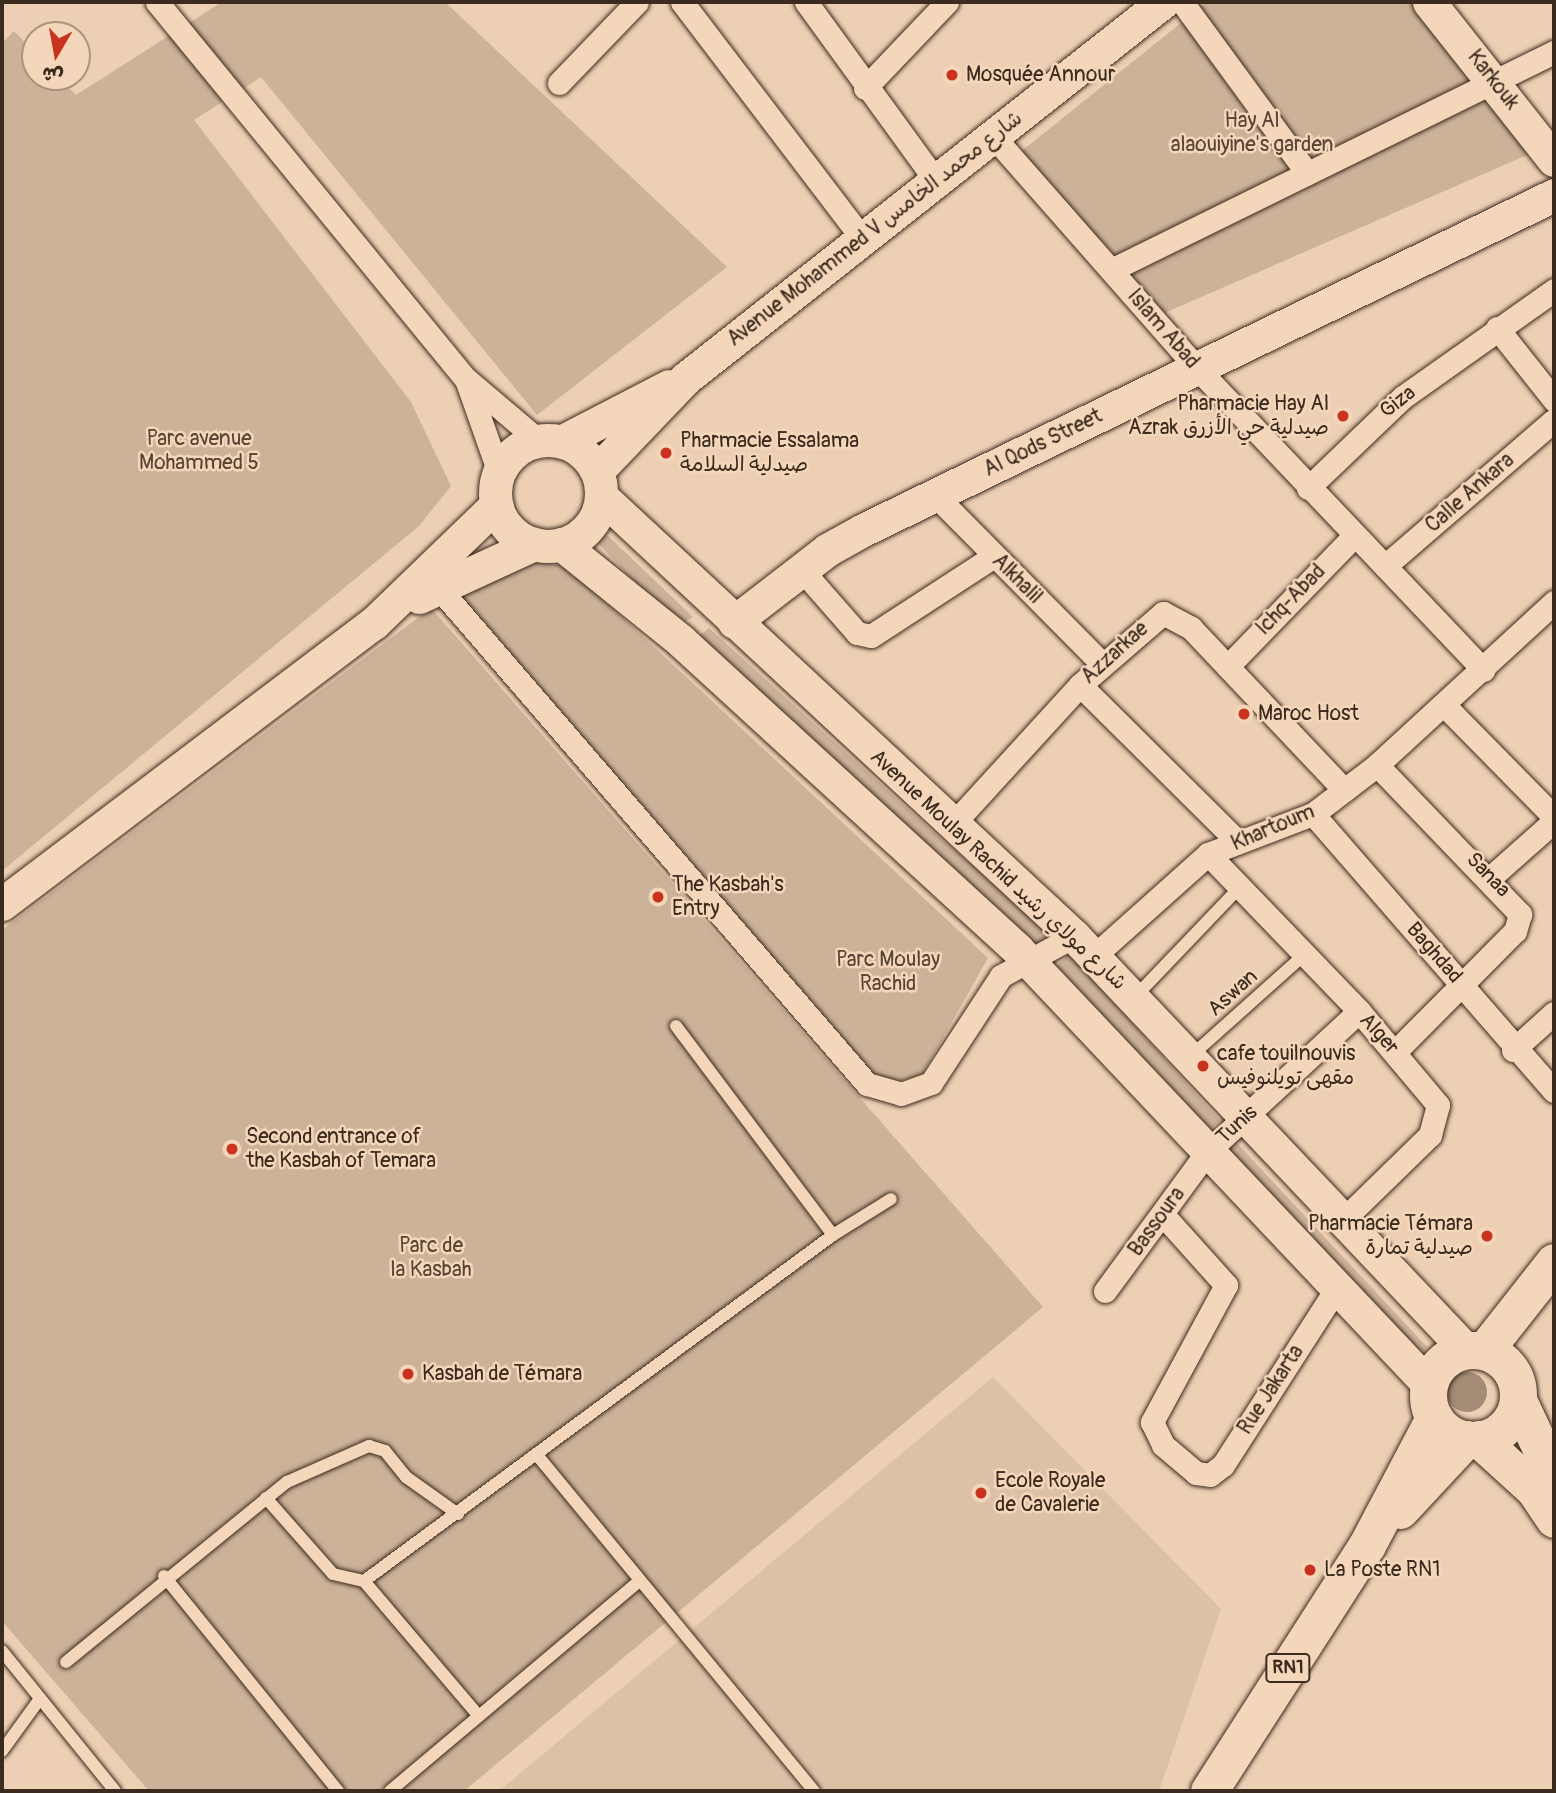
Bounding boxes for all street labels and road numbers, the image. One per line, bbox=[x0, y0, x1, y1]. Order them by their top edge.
street label: Karkouk bbox=[1462, 45, 1524, 115]
street label: Avenue Mohammed V شارع محمد الخامس bbox=[722, 106, 1028, 352]
street label: Islam Abad bbox=[1122, 284, 1204, 374]
street label: Giza bbox=[1375, 380, 1421, 424]
street label: Al Qods Street bbox=[980, 404, 1106, 482]
street label: Calle Ankara bbox=[1421, 448, 1519, 538]
street label: Alkhalil bbox=[987, 549, 1047, 609]
street label: Ichq-Abad bbox=[1251, 559, 1331, 641]
street label: Azzarkae bbox=[1076, 616, 1154, 690]
street label: Avenue Moulay Rachid شارع مولاي رشيد bbox=[865, 744, 1131, 996]
street label: Khartoum bbox=[1228, 799, 1318, 857]
street label: Sanaa bbox=[1461, 847, 1515, 903]
street label: Baghdad bbox=[1401, 917, 1467, 989]
street label: Aswan bbox=[1203, 964, 1263, 1022]
street label: Alger bbox=[1354, 1008, 1404, 1060]
street label: Tunis bbox=[1211, 1100, 1263, 1150]
street label: Bassoura bbox=[1123, 1182, 1191, 1262]
street label: Rue Jakarta bbox=[1233, 1340, 1309, 1440]
road number: RN1 bbox=[1265, 1652, 1311, 1684]

